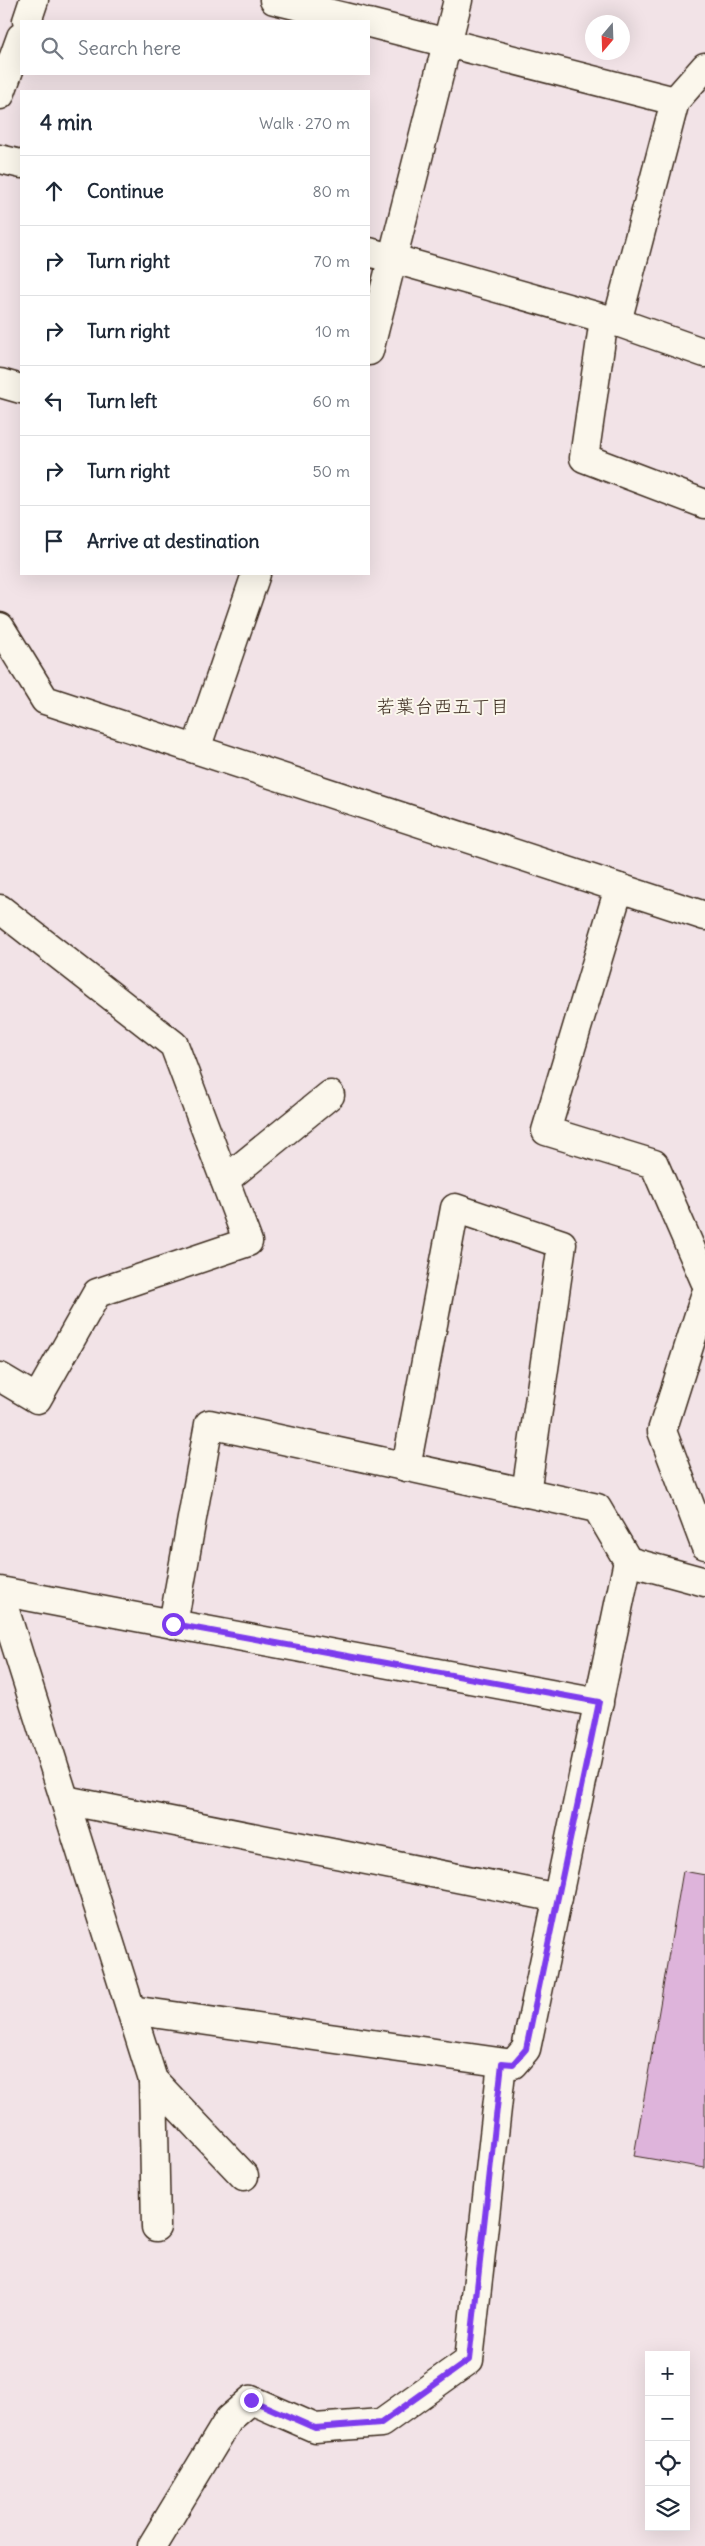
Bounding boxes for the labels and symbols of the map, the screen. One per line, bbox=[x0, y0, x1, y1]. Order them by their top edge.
north arrow bbox=[585, 15, 630, 60]
district label: 若葉台西五丁目 bbox=[376, 694, 510, 718]
route start bbox=[162, 1613, 185, 1636]
route end bbox=[240, 2389, 263, 2412]

